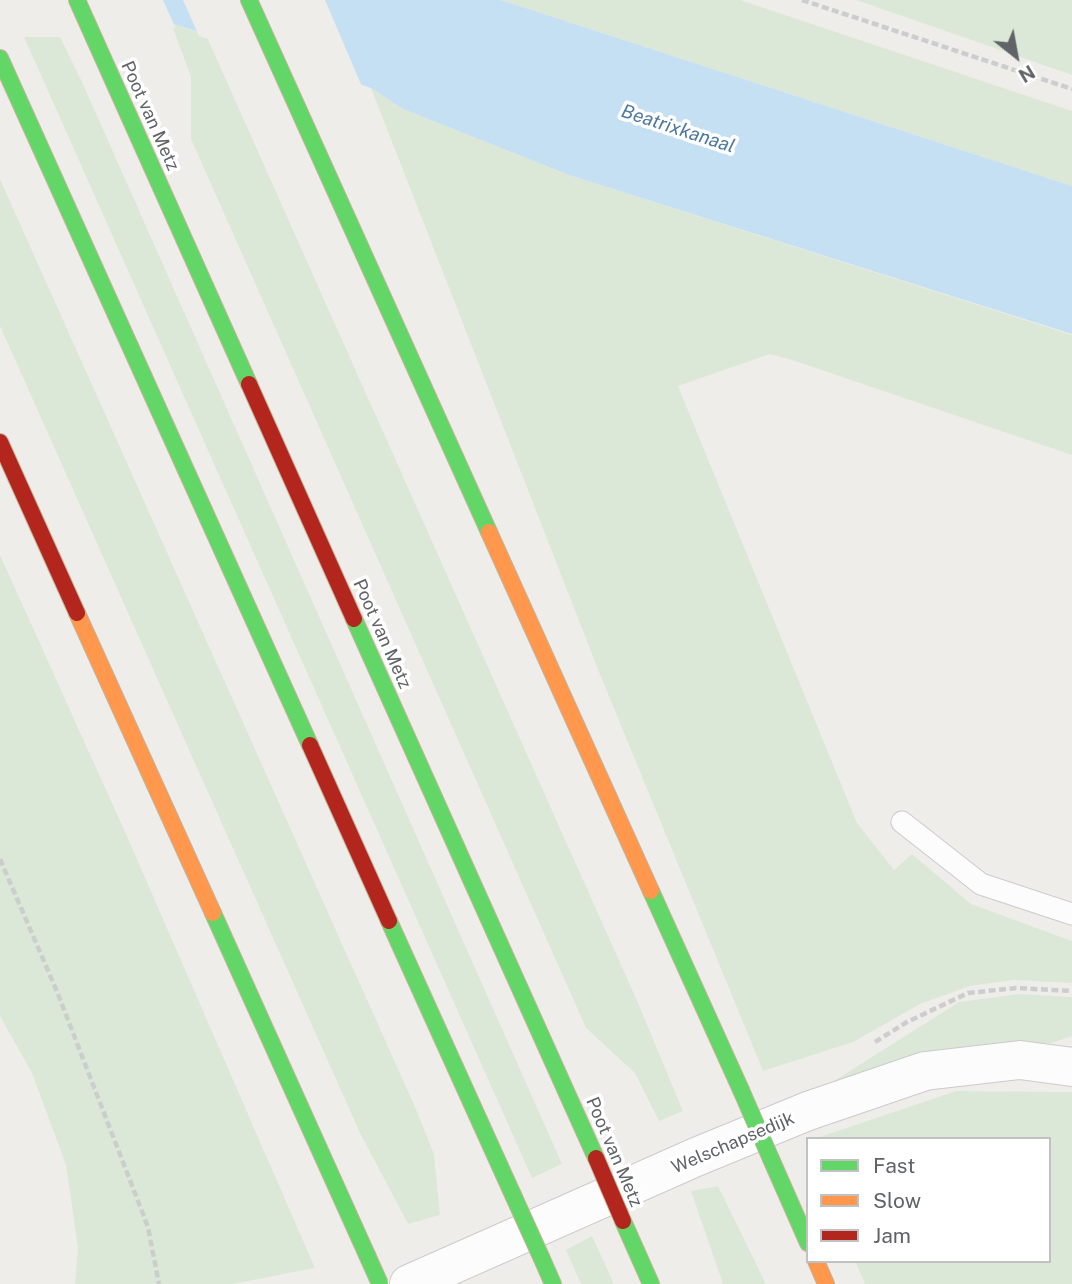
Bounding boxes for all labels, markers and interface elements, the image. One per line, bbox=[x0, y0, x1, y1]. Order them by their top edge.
north arrow bbox=[981, 21, 1051, 91]
street label: Poot van Metz bbox=[116, 58, 184, 174]
text: N bbox=[1015, 61, 1039, 87]
water label: Beatrixkanaal bbox=[618, 100, 738, 158]
street label: Poot van Metz bbox=[348, 576, 416, 692]
street label: Poot van Metz bbox=[581, 1094, 647, 1210]
street label: Welschapsedijk bbox=[668, 1107, 798, 1179]
legend bbox=[806, 1137, 1051, 1263]
text: Fast bbox=[873, 1153, 915, 1178]
text: Slow bbox=[873, 1188, 921, 1213]
text: Jam bbox=[873, 1223, 911, 1248]

